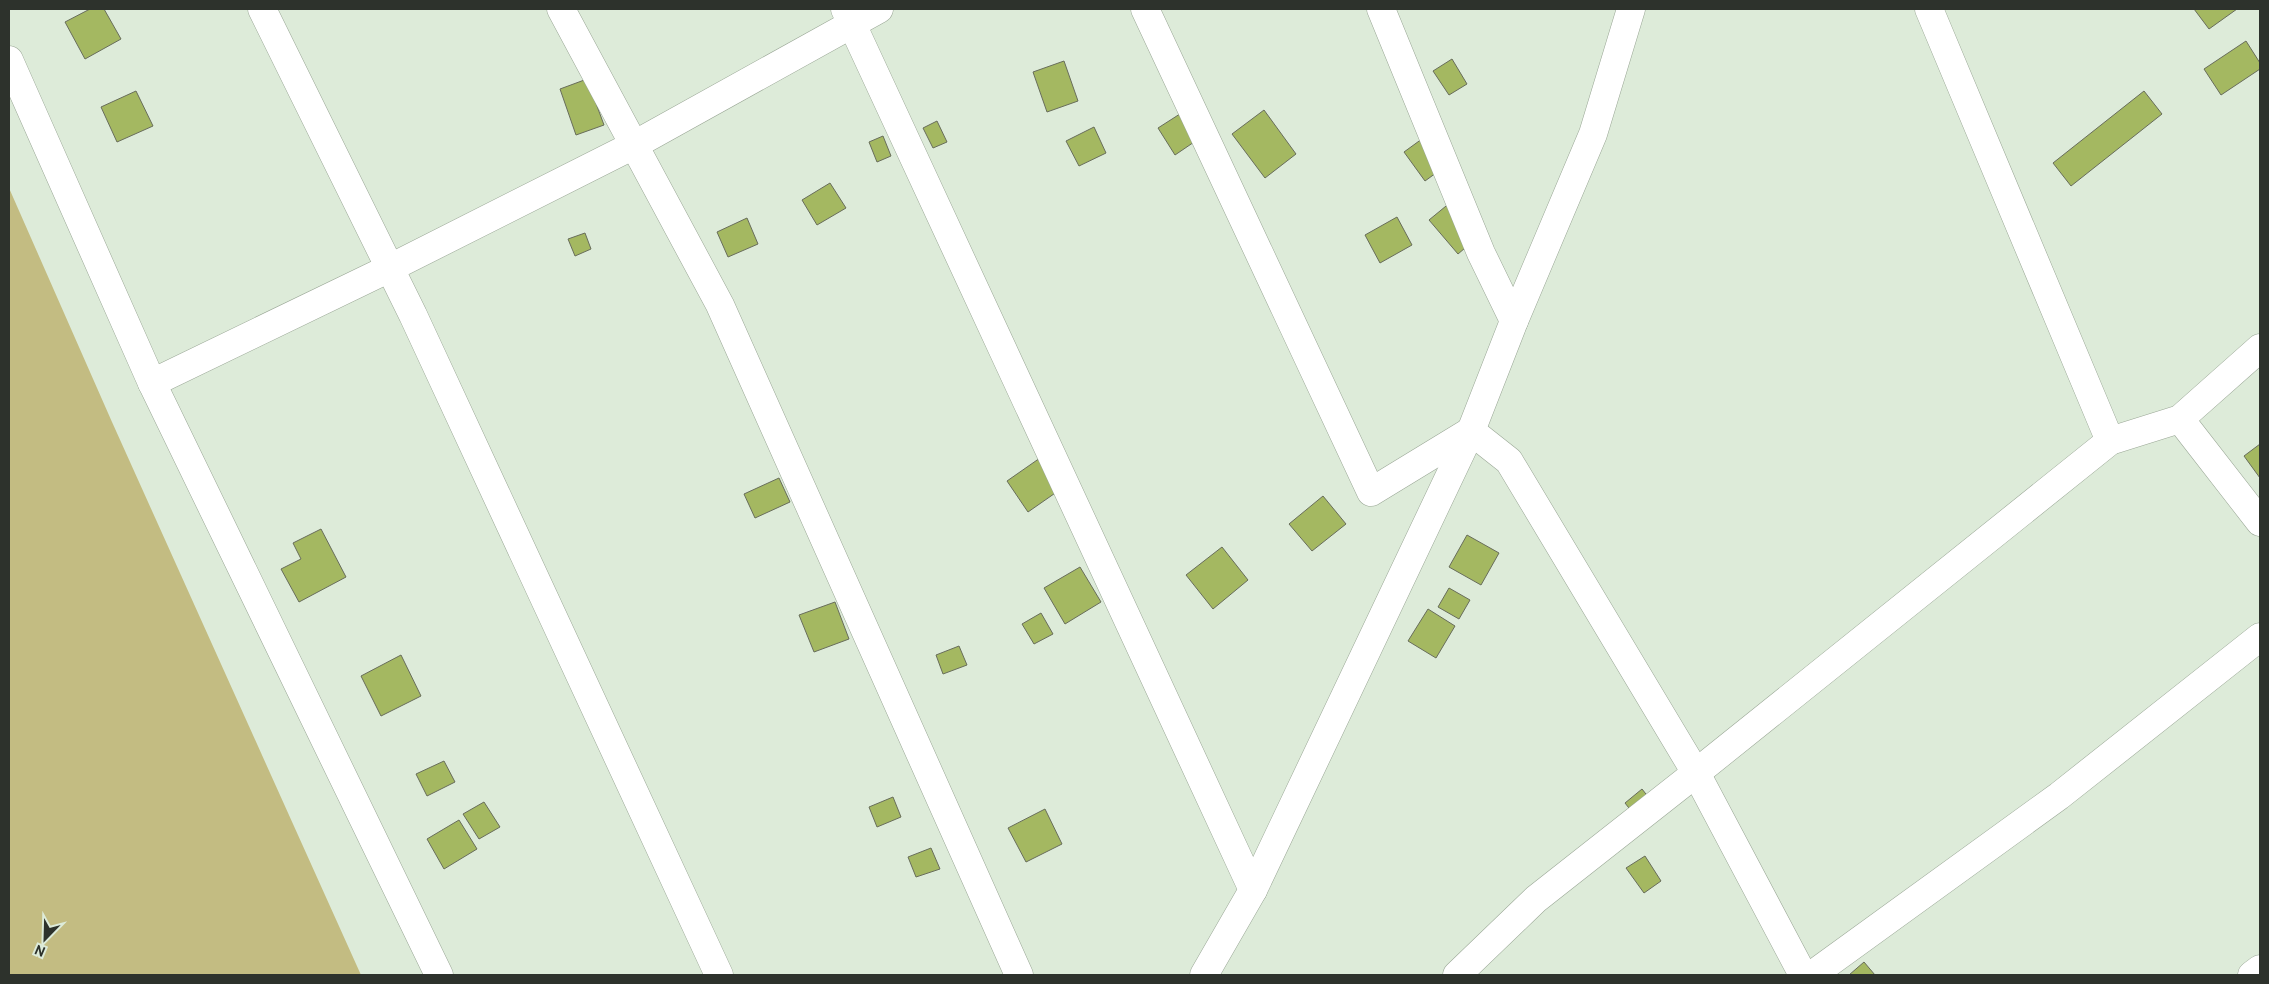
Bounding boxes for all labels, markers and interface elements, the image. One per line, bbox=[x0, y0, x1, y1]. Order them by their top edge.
north arrow bbox=[20, 914, 70, 964]
text: N bbox=[33, 940, 48, 959]

